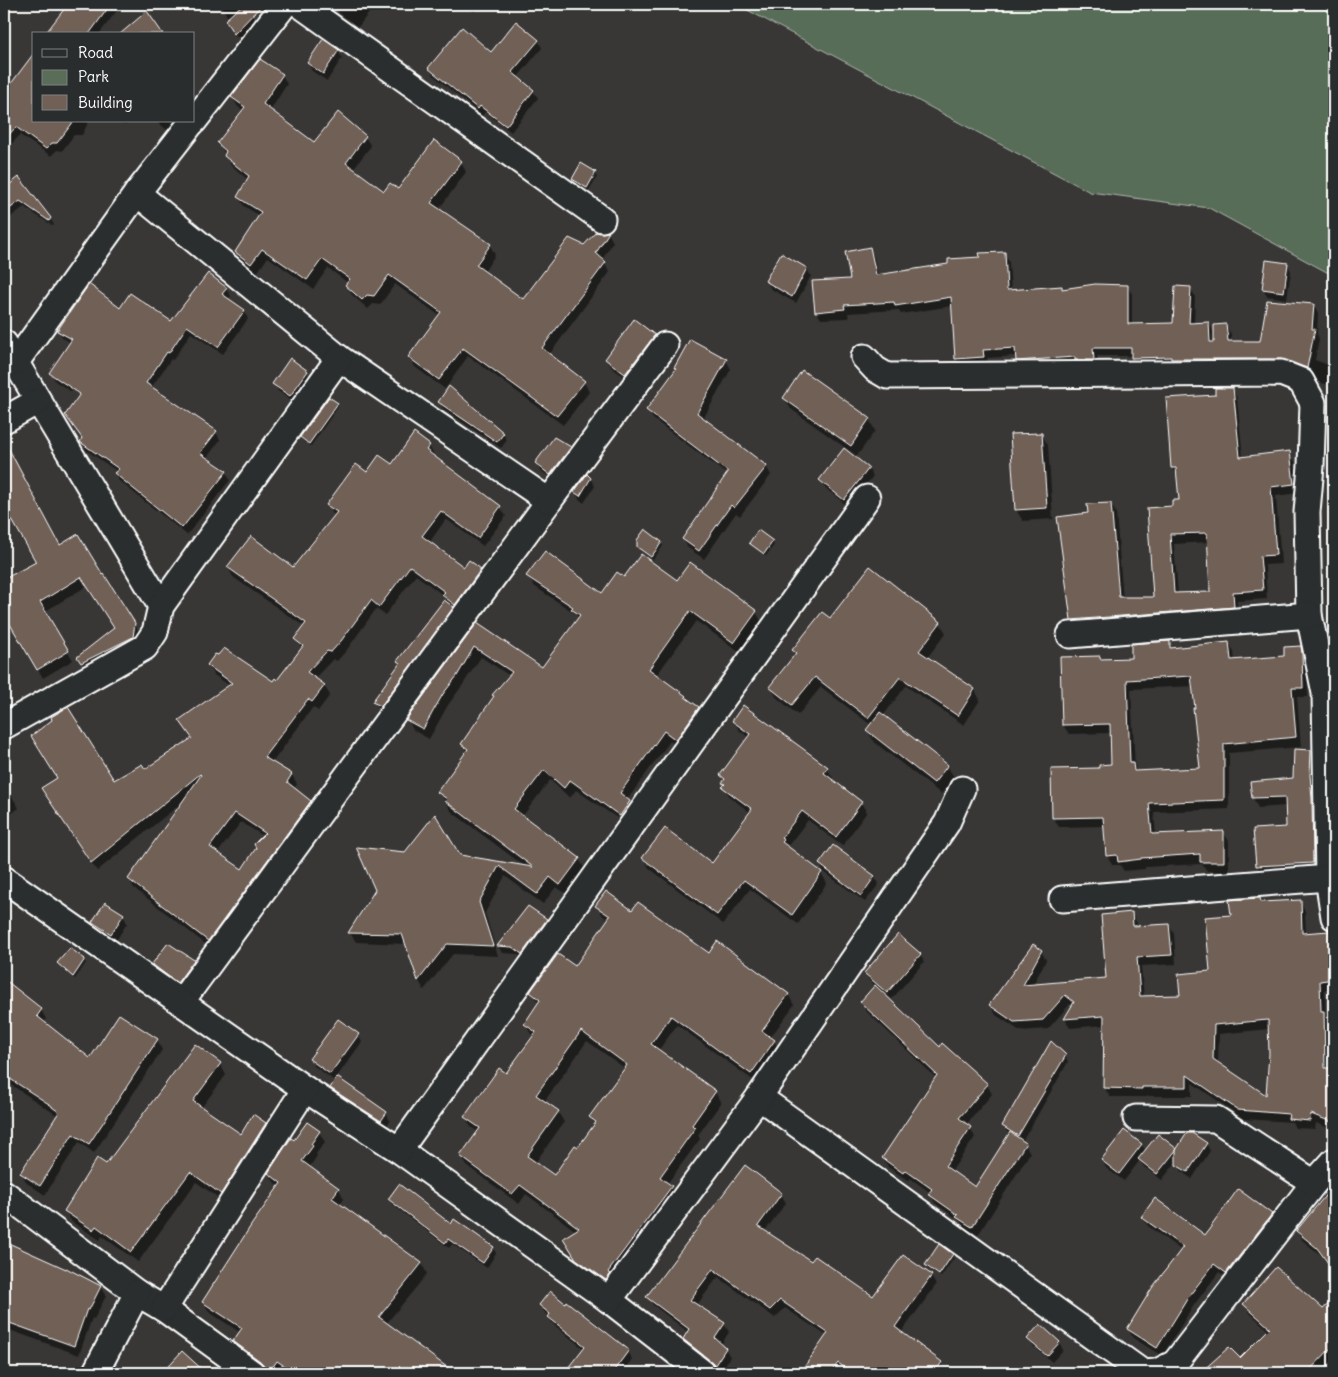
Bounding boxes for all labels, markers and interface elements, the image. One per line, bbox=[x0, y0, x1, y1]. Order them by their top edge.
legend bbox=[32, 32, 195, 122]
text: Road bbox=[78, 43, 113, 62]
text: Park bbox=[78, 67, 109, 86]
text: Building bbox=[78, 93, 133, 112]

